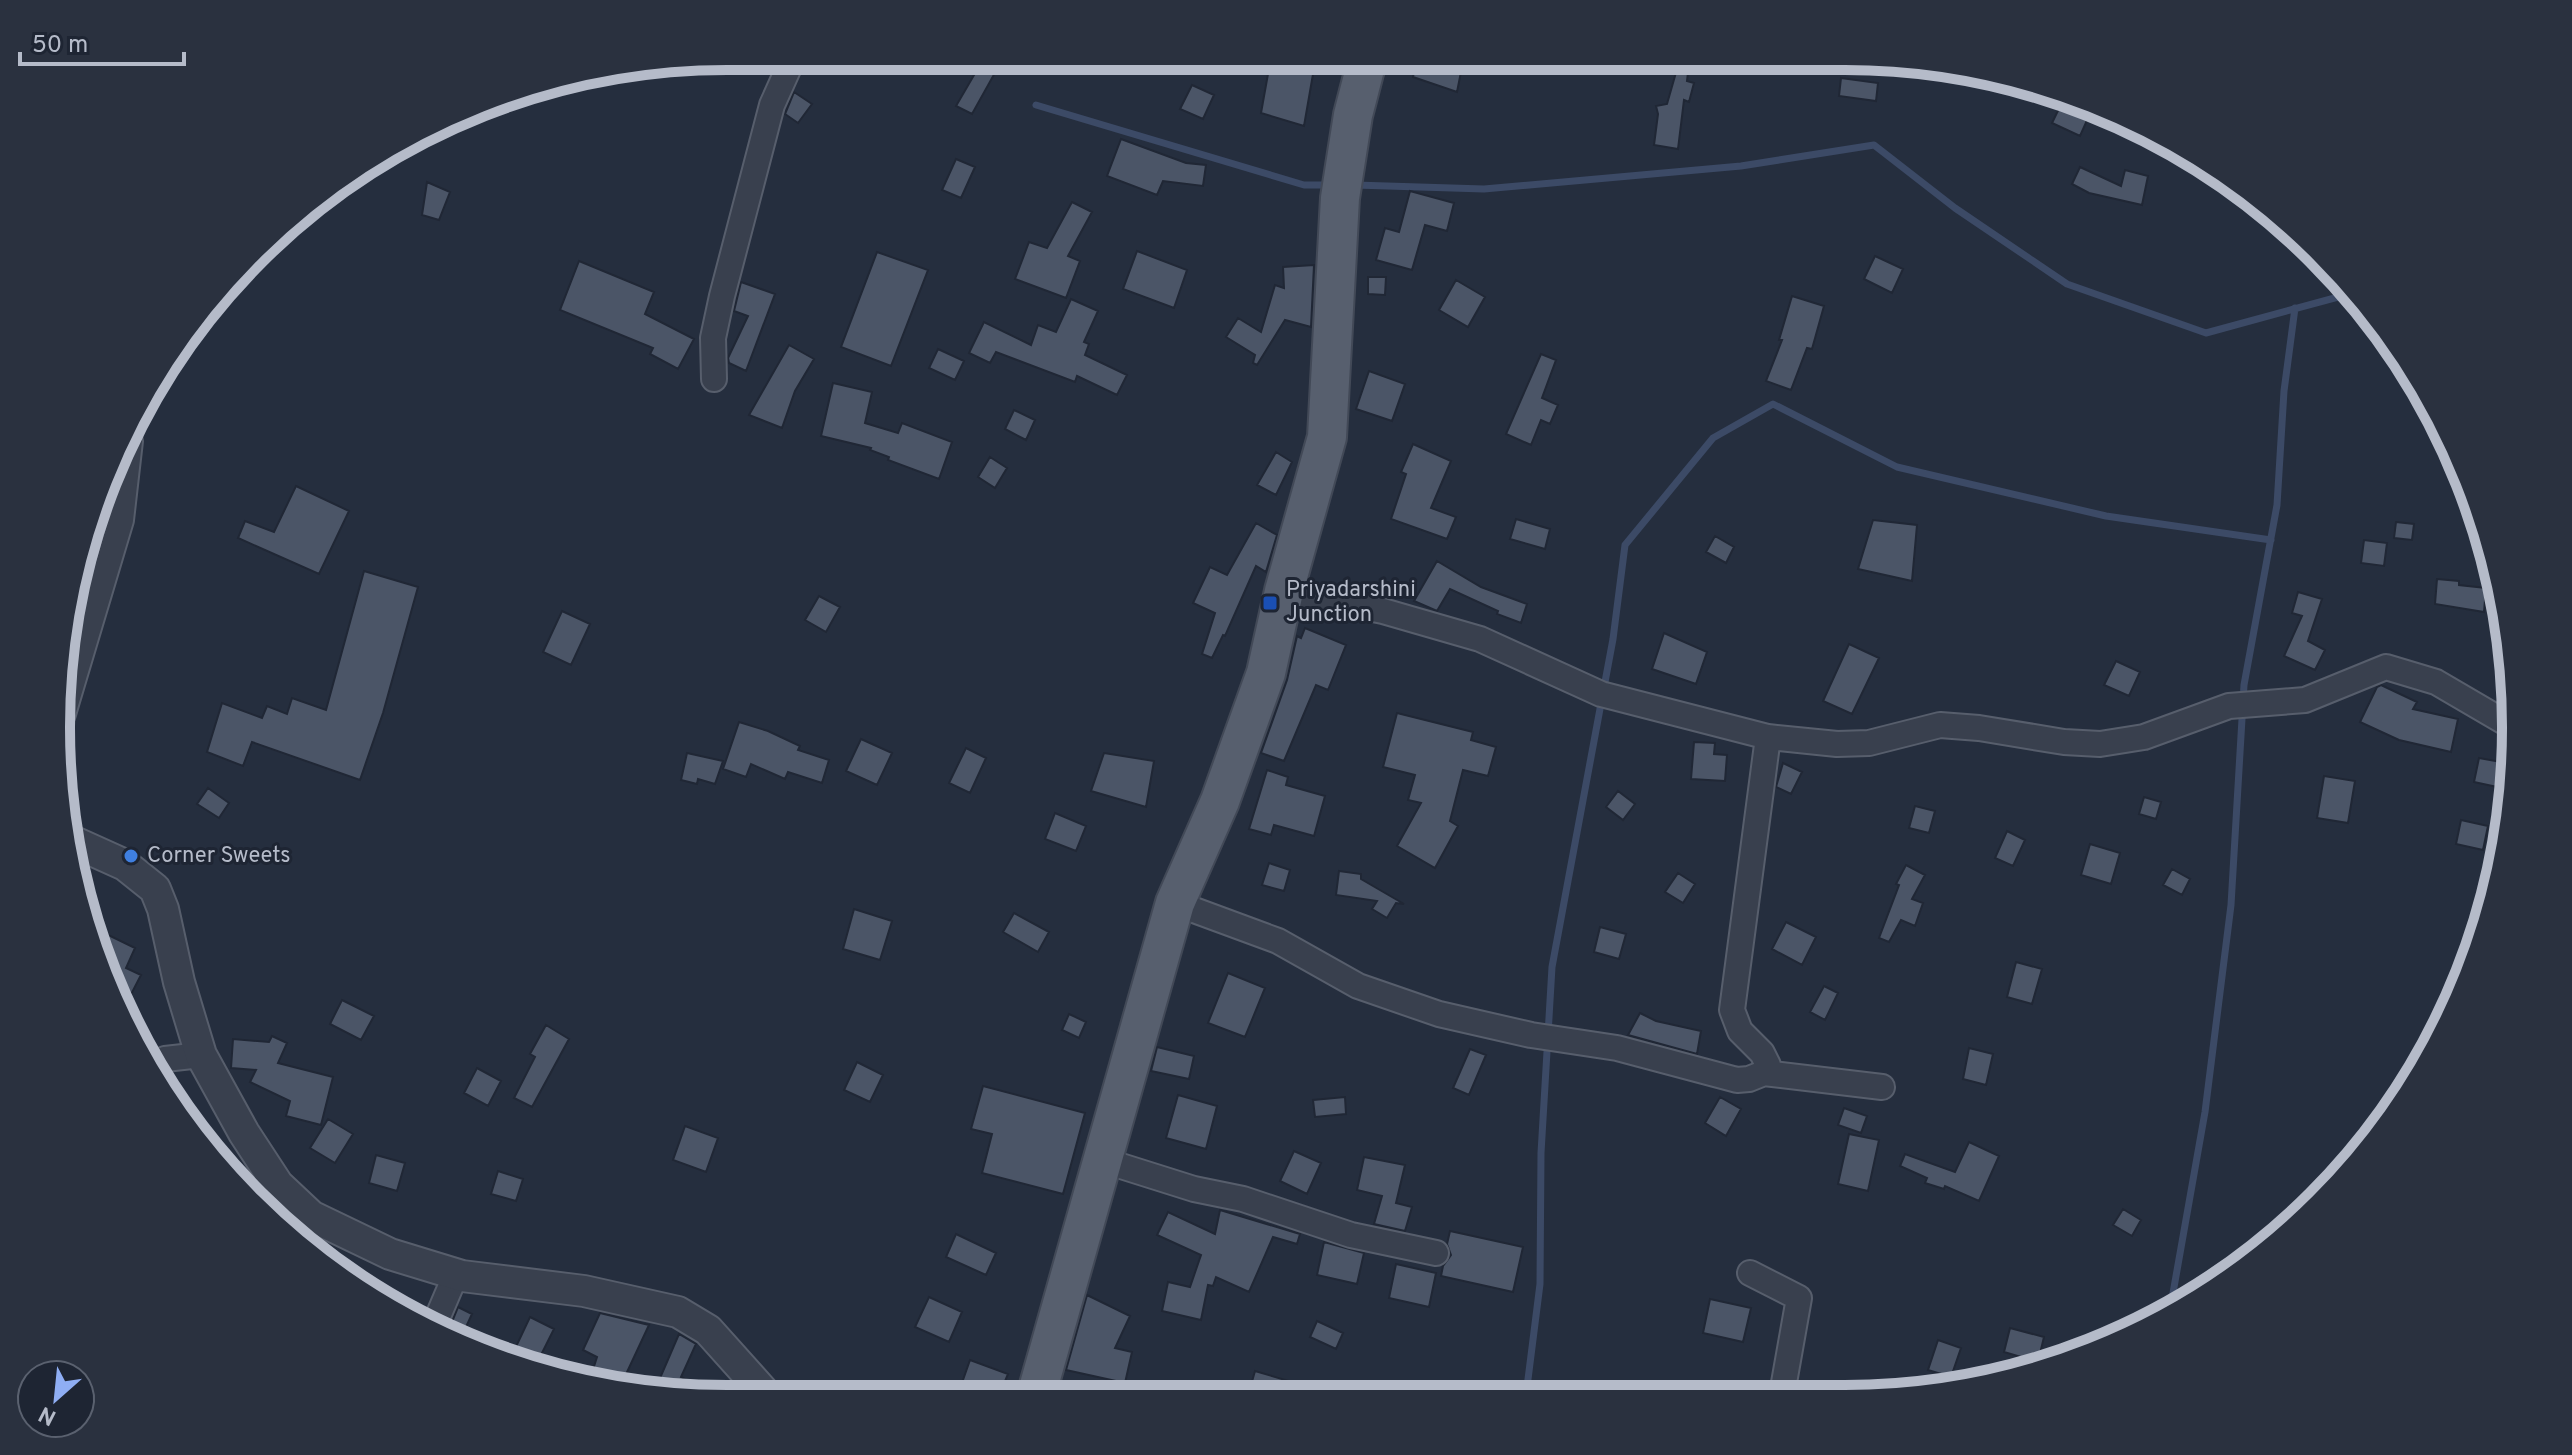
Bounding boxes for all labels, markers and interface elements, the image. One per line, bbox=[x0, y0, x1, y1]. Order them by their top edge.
scale bar bbox=[20, 16, 184, 66]
text: 50 m bbox=[32, 31, 88, 61]
place label: Priyadarshini Junction bbox=[1286, 577, 1416, 629]
marker: Priyadarshini Junction bbox=[1261, 594, 1279, 612]
place label: Corner Sweets bbox=[147, 843, 291, 870]
marker: Corner Sweets bbox=[122, 847, 140, 865]
north arrow bbox=[16, 1359, 96, 1439]
text: N bbox=[35, 1399, 61, 1430]

